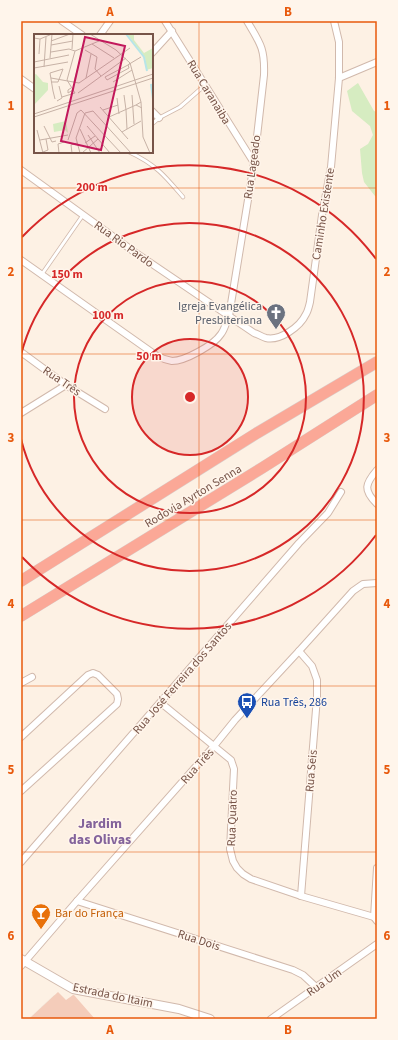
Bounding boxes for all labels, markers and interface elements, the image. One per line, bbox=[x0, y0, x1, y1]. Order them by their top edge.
text: A bbox=[105, 3, 114, 21]
text: B bbox=[284, 3, 292, 21]
inset map bbox=[34, 34, 153, 153]
street label: Rua Caranaiba bbox=[183, 57, 235, 128]
text: 1 bbox=[8, 97, 15, 115]
text: 1 bbox=[384, 97, 391, 115]
street label: Rua Lageado bbox=[240, 134, 265, 200]
street label: Caminho Existente bbox=[308, 167, 339, 261]
text: 200 m bbox=[76, 179, 108, 196]
street label: Rua Rio Pardo bbox=[90, 217, 157, 272]
text: 2 bbox=[8, 263, 15, 281]
text: 2 bbox=[384, 263, 391, 281]
text: 150 m bbox=[51, 266, 83, 283]
place label: Igreja Evangélica Presbiteriana bbox=[178, 298, 262, 329]
church icon: Igreja Evangélica Presbiteriana bbox=[265, 302, 287, 330]
text: 100 m bbox=[92, 307, 124, 324]
text: 50 m bbox=[136, 348, 162, 365]
street label: Rua Três bbox=[39, 362, 84, 400]
centre of rings bbox=[183, 390, 197, 404]
text: 3 bbox=[8, 429, 15, 447]
text: 3 bbox=[384, 429, 391, 447]
street label: Rodovia Ayrton Senna bbox=[142, 461, 245, 532]
text: 4 bbox=[8, 595, 15, 613]
text: 4 bbox=[384, 595, 391, 613]
street label: Rua José Ferreira dos Santos bbox=[129, 619, 236, 738]
bus stop icon: Rua Três, 286 bbox=[236, 691, 258, 719]
place label: Rua Três, 286 bbox=[261, 694, 327, 711]
street label: Rua Três bbox=[177, 745, 218, 788]
street label: Rua Seis bbox=[301, 749, 322, 793]
text: 5 bbox=[8, 761, 15, 779]
text: 5 bbox=[384, 761, 391, 779]
street label: Rua Quatro bbox=[223, 789, 242, 847]
district label: Jardim das Olivas bbox=[69, 814, 131, 850]
bar icon: Bar do França bbox=[30, 902, 52, 930]
place label: Bar do França bbox=[55, 905, 124, 922]
street label: Rua Dois bbox=[175, 926, 222, 955]
text: 6 bbox=[8, 927, 15, 945]
text: 6 bbox=[384, 927, 391, 945]
street label: Rua Um bbox=[303, 964, 345, 1001]
street label: Estrada do Itaim bbox=[71, 979, 155, 1012]
text: A bbox=[105, 1021, 114, 1039]
text: B bbox=[284, 1021, 292, 1039]

